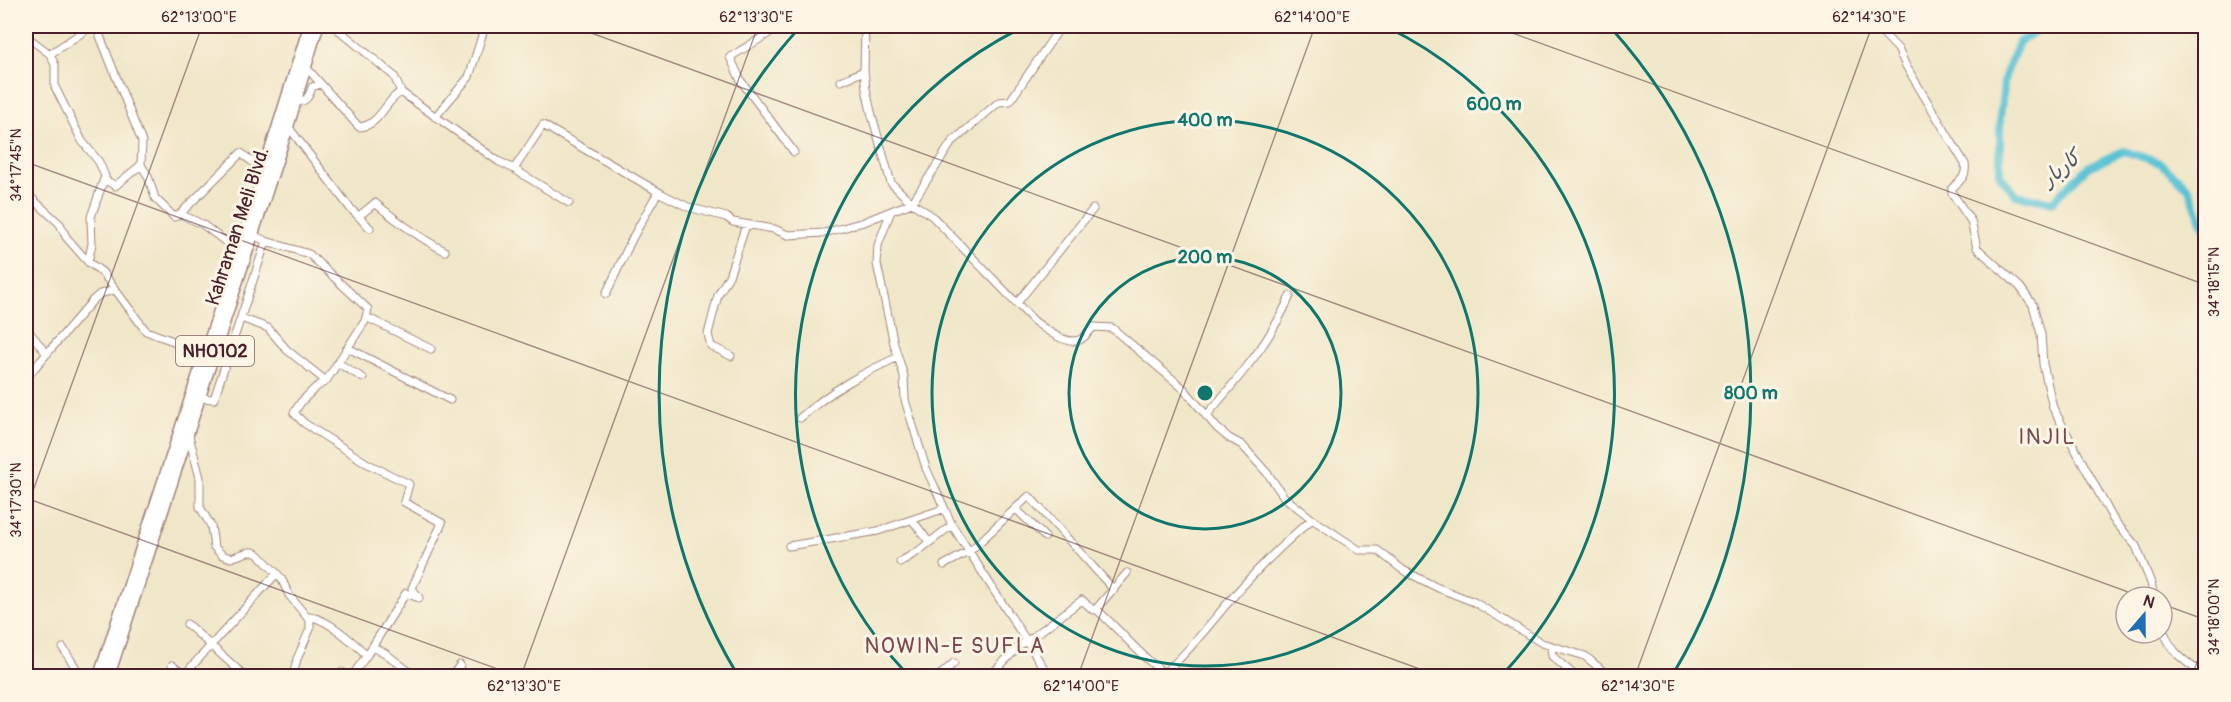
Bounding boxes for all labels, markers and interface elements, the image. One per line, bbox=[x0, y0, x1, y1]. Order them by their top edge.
text: 62°13'00"E bbox=[161, 8, 237, 27]
text: 62°13'30"E bbox=[719, 8, 793, 27]
text: 62°14'00"E bbox=[1274, 8, 1350, 27]
text: 62°14'30"E bbox=[1832, 8, 1906, 27]
text: 600 m bbox=[1467, 93, 1521, 116]
text: 400 m bbox=[1178, 109, 1232, 132]
text: 34°17'45"N bbox=[7, 128, 26, 202]
water label: کاربار bbox=[2034, 142, 2090, 194]
street label: Kahraman Meli Blvd. bbox=[200, 144, 275, 309]
text: 200 m bbox=[1178, 246, 1232, 269]
text: 34°18'15"N bbox=[2205, 247, 2224, 317]
road number: NH0102 bbox=[176, 336, 254, 366]
text: 800 m bbox=[1724, 382, 1778, 405]
centre of rings bbox=[1195, 383, 1215, 403]
district label: INJIL bbox=[2018, 423, 2076, 451]
text: 34°17'30"N bbox=[7, 462, 26, 538]
text: 34°18'00"N bbox=[2205, 579, 2224, 655]
north arrow bbox=[2114, 585, 2174, 645]
text: N bbox=[2140, 591, 2157, 613]
district label: NOWIN-E SUFLA bbox=[864, 632, 1046, 660]
text: 62°13'30"E bbox=[487, 677, 561, 696]
text: 62°14'00"E bbox=[1043, 677, 1119, 696]
text: 62°14'30"E bbox=[1601, 677, 1675, 696]

